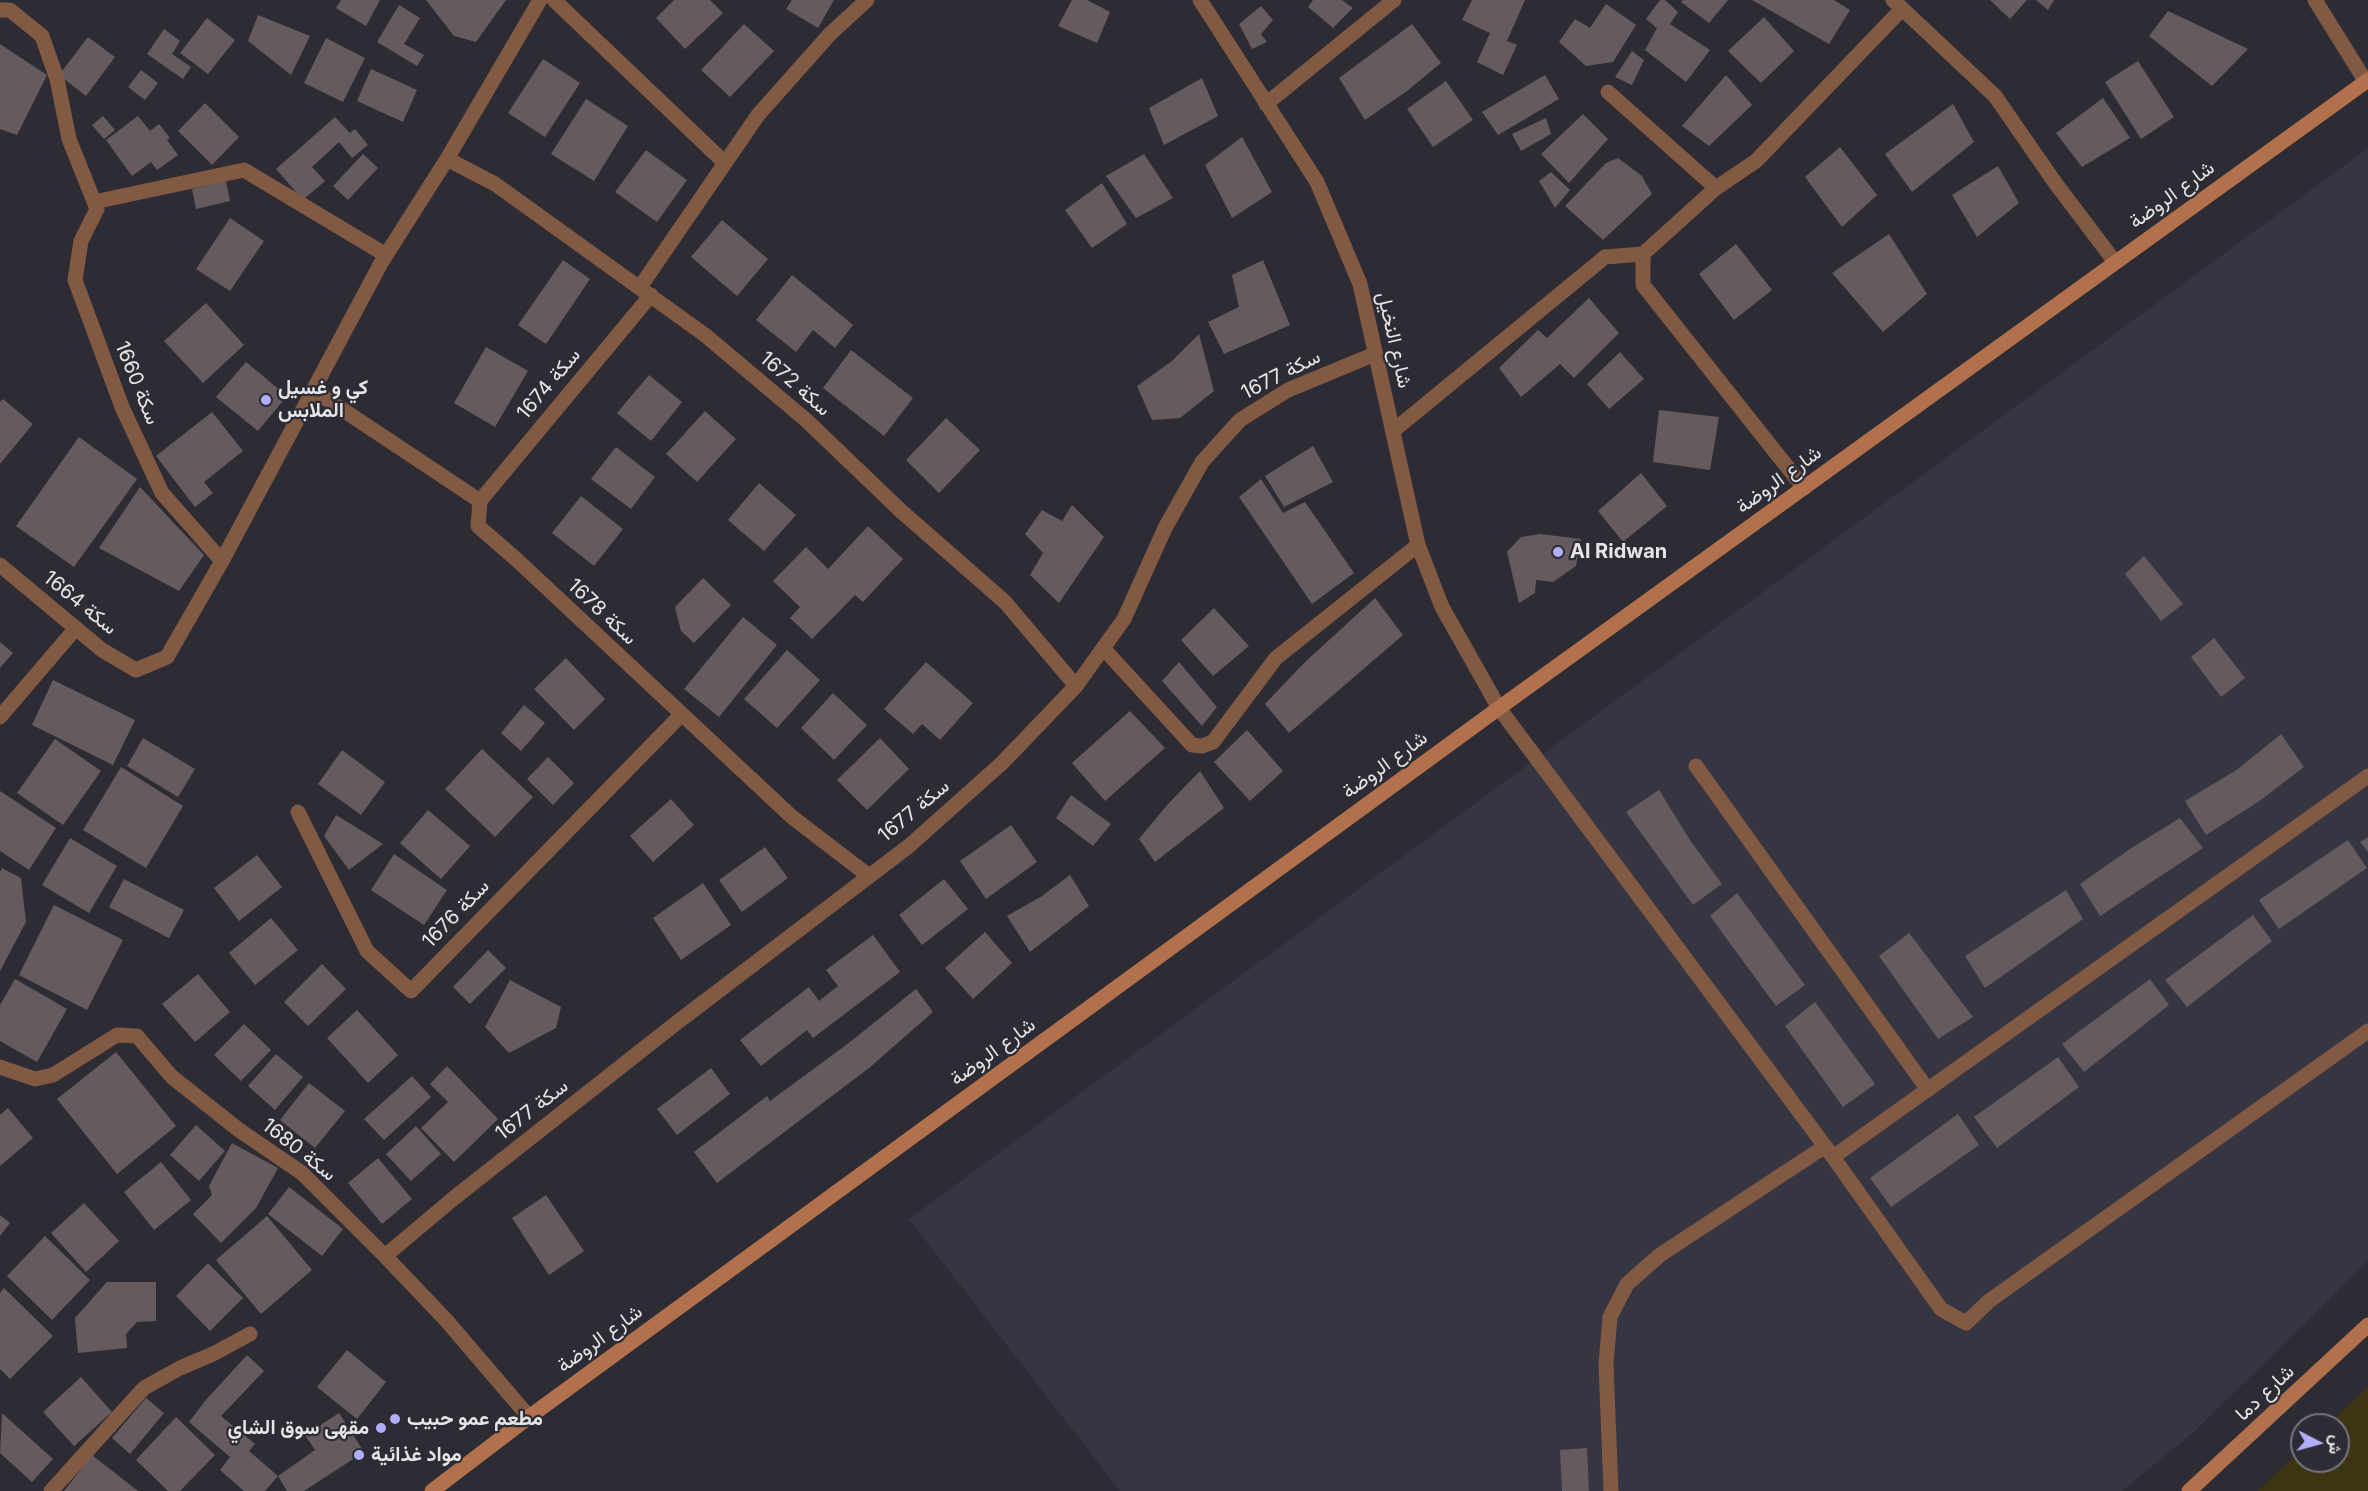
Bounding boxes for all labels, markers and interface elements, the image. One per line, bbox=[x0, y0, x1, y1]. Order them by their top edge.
street label: شارع الروضة bbox=[2125, 156, 2219, 234]
street label: شارع النخيل bbox=[1371, 290, 1417, 390]
street label: سكة 1660 bbox=[109, 338, 165, 428]
street label: سكة 1674 bbox=[512, 344, 586, 424]
street label: سكة 1677 bbox=[1237, 345, 1325, 405]
street label: سكة 1672 bbox=[755, 347, 835, 421]
place label: كي و غسيل الملابس bbox=[278, 376, 368, 423]
marker: كي و غسيل الملابس bbox=[259, 393, 273, 407]
street label: شارع الروضة bbox=[1732, 441, 1826, 519]
place label: Al Ridwan bbox=[1570, 540, 1667, 564]
marker: Al Ridwan bbox=[1551, 545, 1565, 559]
street label: سكة 1664 bbox=[38, 566, 122, 640]
street label: سكة 1678 bbox=[562, 574, 642, 650]
street label: شارع الروضة bbox=[1338, 726, 1432, 804]
street label: سكة 1677 bbox=[874, 774, 954, 848]
street label: سكة 1676 bbox=[418, 875, 494, 953]
street label: شارع الروضة bbox=[946, 1013, 1040, 1091]
street label: سكة 1677 bbox=[491, 1074, 573, 1146]
street label: سكة 1680 bbox=[257, 1114, 341, 1186]
street label: شارع الروضة bbox=[553, 1300, 647, 1378]
street label: شارع دما bbox=[2231, 1360, 2299, 1426]
place label: مطعم عمو حبيب bbox=[407, 1407, 543, 1431]
marker: مطعم عمو حبيب bbox=[388, 1412, 402, 1426]
north arrow bbox=[2290, 1413, 2350, 1473]
place label: مقهى سوق الشاي bbox=[228, 1416, 369, 1440]
marker: مقهى سوق الشاي bbox=[374, 1421, 388, 1435]
text: ش bbox=[2325, 1434, 2347, 1455]
place label: مواد غذائية bbox=[371, 1443, 462, 1467]
marker: مواد غذائية bbox=[352, 1448, 366, 1462]

